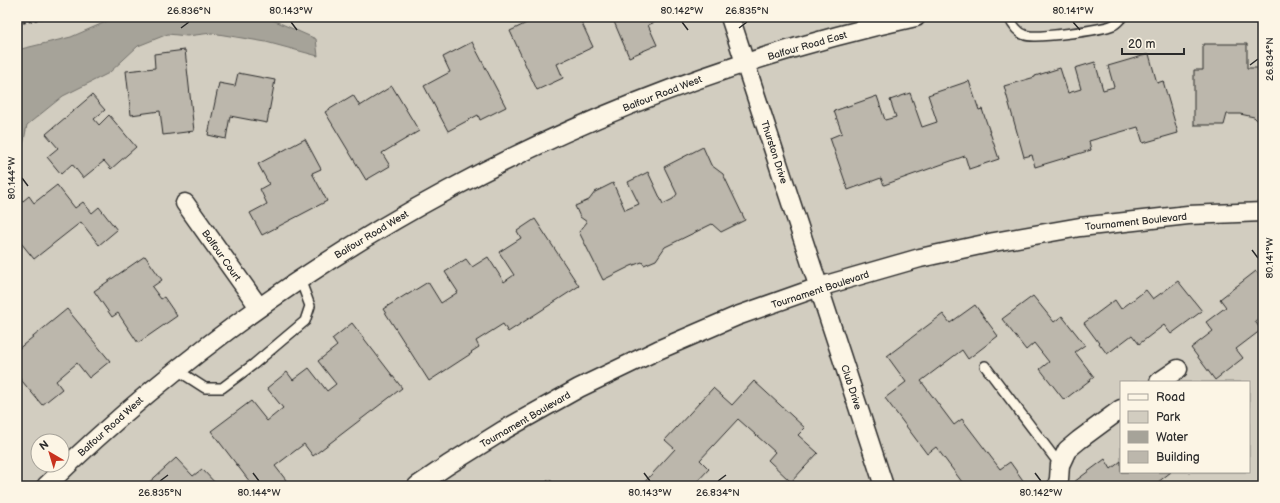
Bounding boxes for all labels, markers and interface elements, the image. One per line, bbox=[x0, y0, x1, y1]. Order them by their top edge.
text: 26.836°N bbox=[167, 5, 211, 17]
text: 80.143°W bbox=[269, 5, 313, 17]
text: 80.142°W bbox=[661, 5, 703, 17]
text: 26.835°N bbox=[725, 5, 769, 17]
text: 80.141°W bbox=[1052, 5, 1094, 17]
street label: Balfour Road East bbox=[766, 29, 848, 63]
scale bar bbox=[1122, 30, 1184, 56]
text: 20 m bbox=[1128, 37, 1155, 52]
text: 26.834°N bbox=[1264, 37, 1276, 81]
street label: Balfour Road West bbox=[621, 73, 704, 115]
street label: Thurston Drive bbox=[758, 119, 790, 185]
text: 80.144°W bbox=[6, 156, 18, 200]
street label: Balfour Road West bbox=[332, 208, 411, 262]
street label: Tournament Boulevard bbox=[1085, 211, 1188, 233]
street label: Balfour Court bbox=[199, 228, 243, 284]
text: 80.141°W bbox=[1264, 237, 1276, 279]
street label: Tournament Boulevard bbox=[770, 268, 871, 311]
street label: Club Drive bbox=[838, 363, 864, 411]
legend bbox=[1120, 381, 1250, 473]
street label: Tournament Boulevard bbox=[478, 389, 573, 451]
text: Road bbox=[1156, 390, 1185, 405]
street label: Balfour Road West bbox=[75, 394, 146, 459]
text: Park bbox=[1156, 410, 1180, 425]
text: Water bbox=[1156, 430, 1188, 445]
north arrow bbox=[30, 433, 70, 473]
text: N bbox=[37, 438, 51, 453]
text: Building bbox=[1156, 450, 1200, 465]
text: 26.835°N bbox=[138, 487, 182, 499]
text: 80.144°W bbox=[237, 487, 281, 499]
text: 80.143°W bbox=[628, 487, 672, 499]
text: 26.834°N bbox=[696, 487, 740, 499]
text: 80.142°W bbox=[1020, 487, 1062, 499]

